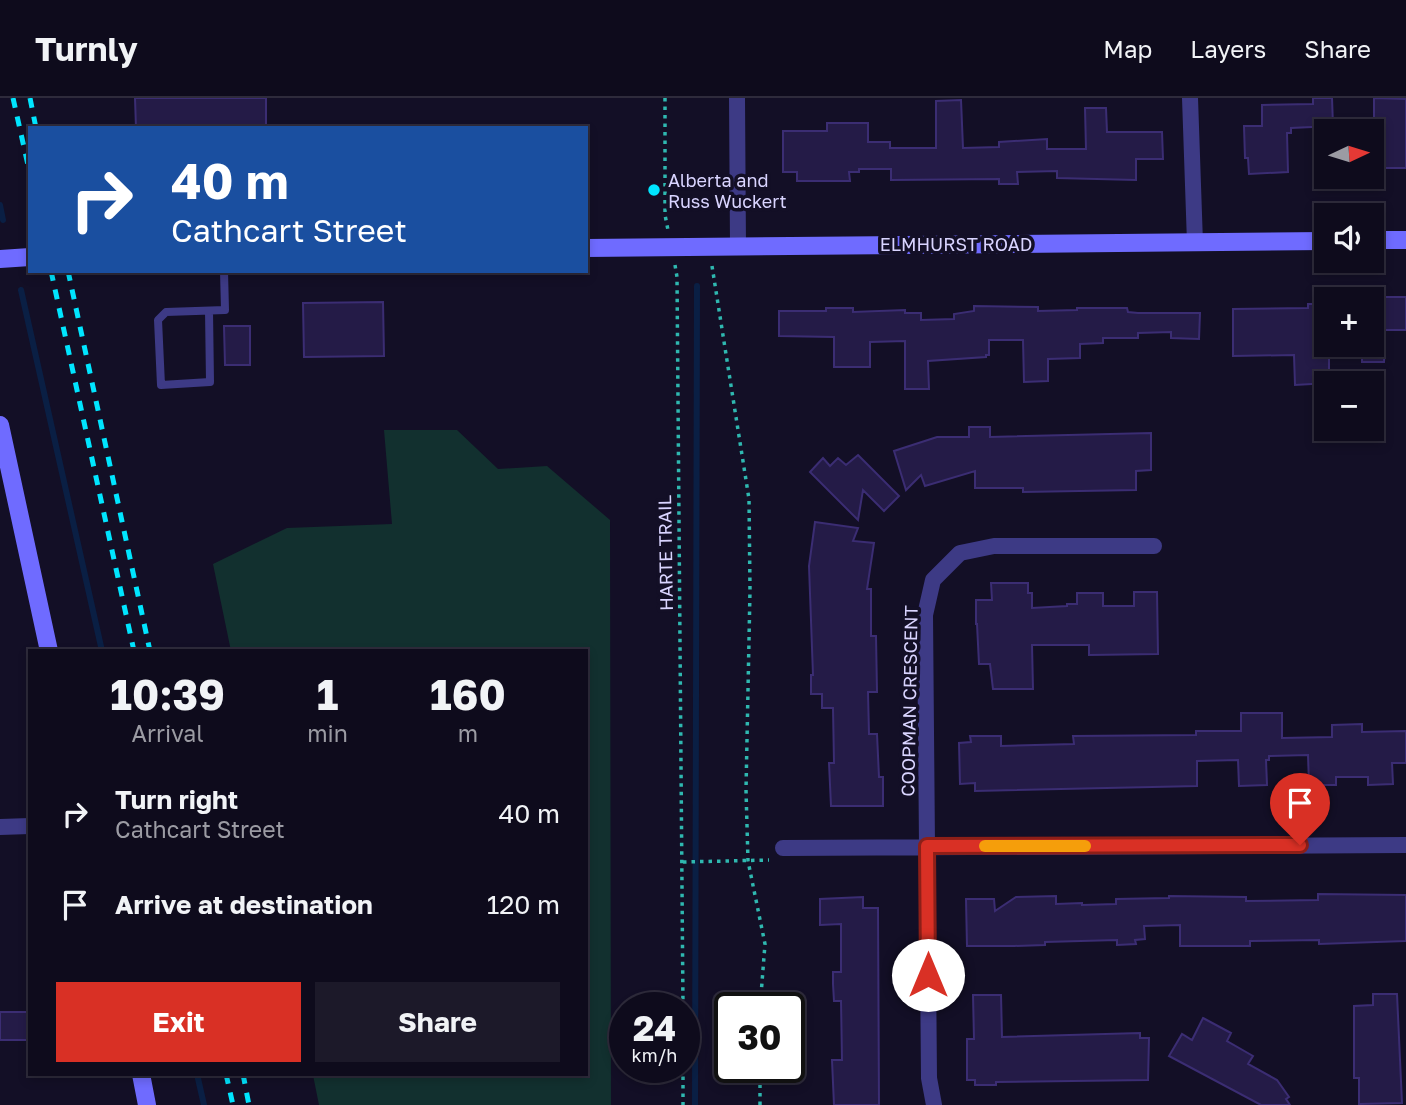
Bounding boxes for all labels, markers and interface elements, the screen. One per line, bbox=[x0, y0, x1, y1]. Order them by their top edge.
text: Turnly bbox=[35, 29, 138, 68]
text: Map bbox=[1103, 34, 1152, 63]
text: Layers bbox=[1190, 34, 1266, 63]
text: Share bbox=[1304, 34, 1371, 63]
north arrow bbox=[1314, 119, 1384, 189]
map controls bbox=[1314, 119, 1384, 441]
text: 40 m bbox=[171, 151, 289, 210]
icon: right bbox=[56, 154, 147, 245]
place label: Alberta and Russ Wuckert bbox=[668, 169, 787, 212]
marker: Alberta and Russ Wuckert bbox=[646, 182, 662, 198]
button: sound bbox=[1314, 203, 1384, 273]
text: Cathcart Street bbox=[171, 211, 407, 249]
street label: ELMHURST ROAD bbox=[880, 233, 1032, 255]
button: + bbox=[1314, 287, 1384, 357]
button: − bbox=[1314, 371, 1384, 441]
street label: HARTE TRAIL bbox=[653, 495, 677, 611]
street label: COOPMAN CRESCENT bbox=[896, 605, 922, 797]
text: 10:39 bbox=[110, 669, 225, 719]
text: 1 bbox=[317, 669, 338, 719]
text: 160 bbox=[430, 669, 506, 719]
text: Arrival bbox=[132, 719, 204, 747]
text: min bbox=[307, 719, 348, 747]
text: m bbox=[458, 719, 478, 747]
pin bbox=[1270, 773, 1330, 845]
text: Turn right bbox=[115, 784, 238, 815]
icon: arrive bbox=[1281, 784, 1319, 822]
icon: right bbox=[56, 795, 94, 833]
text: 40 m bbox=[499, 798, 560, 829]
text: Cathcart Street bbox=[115, 815, 285, 843]
icon: arrive bbox=[56, 886, 94, 924]
text: Arrive at destination bbox=[115, 889, 373, 920]
text: 120 m bbox=[487, 889, 560, 920]
position arrow bbox=[891, 938, 965, 1012]
button: Exit bbox=[56, 982, 301, 1062]
button: Share bbox=[315, 982, 560, 1062]
speed limit sign: 30 bbox=[714, 992, 805, 1083]
text: 24 bbox=[633, 1007, 676, 1049]
text: km/h bbox=[632, 1044, 677, 1066]

